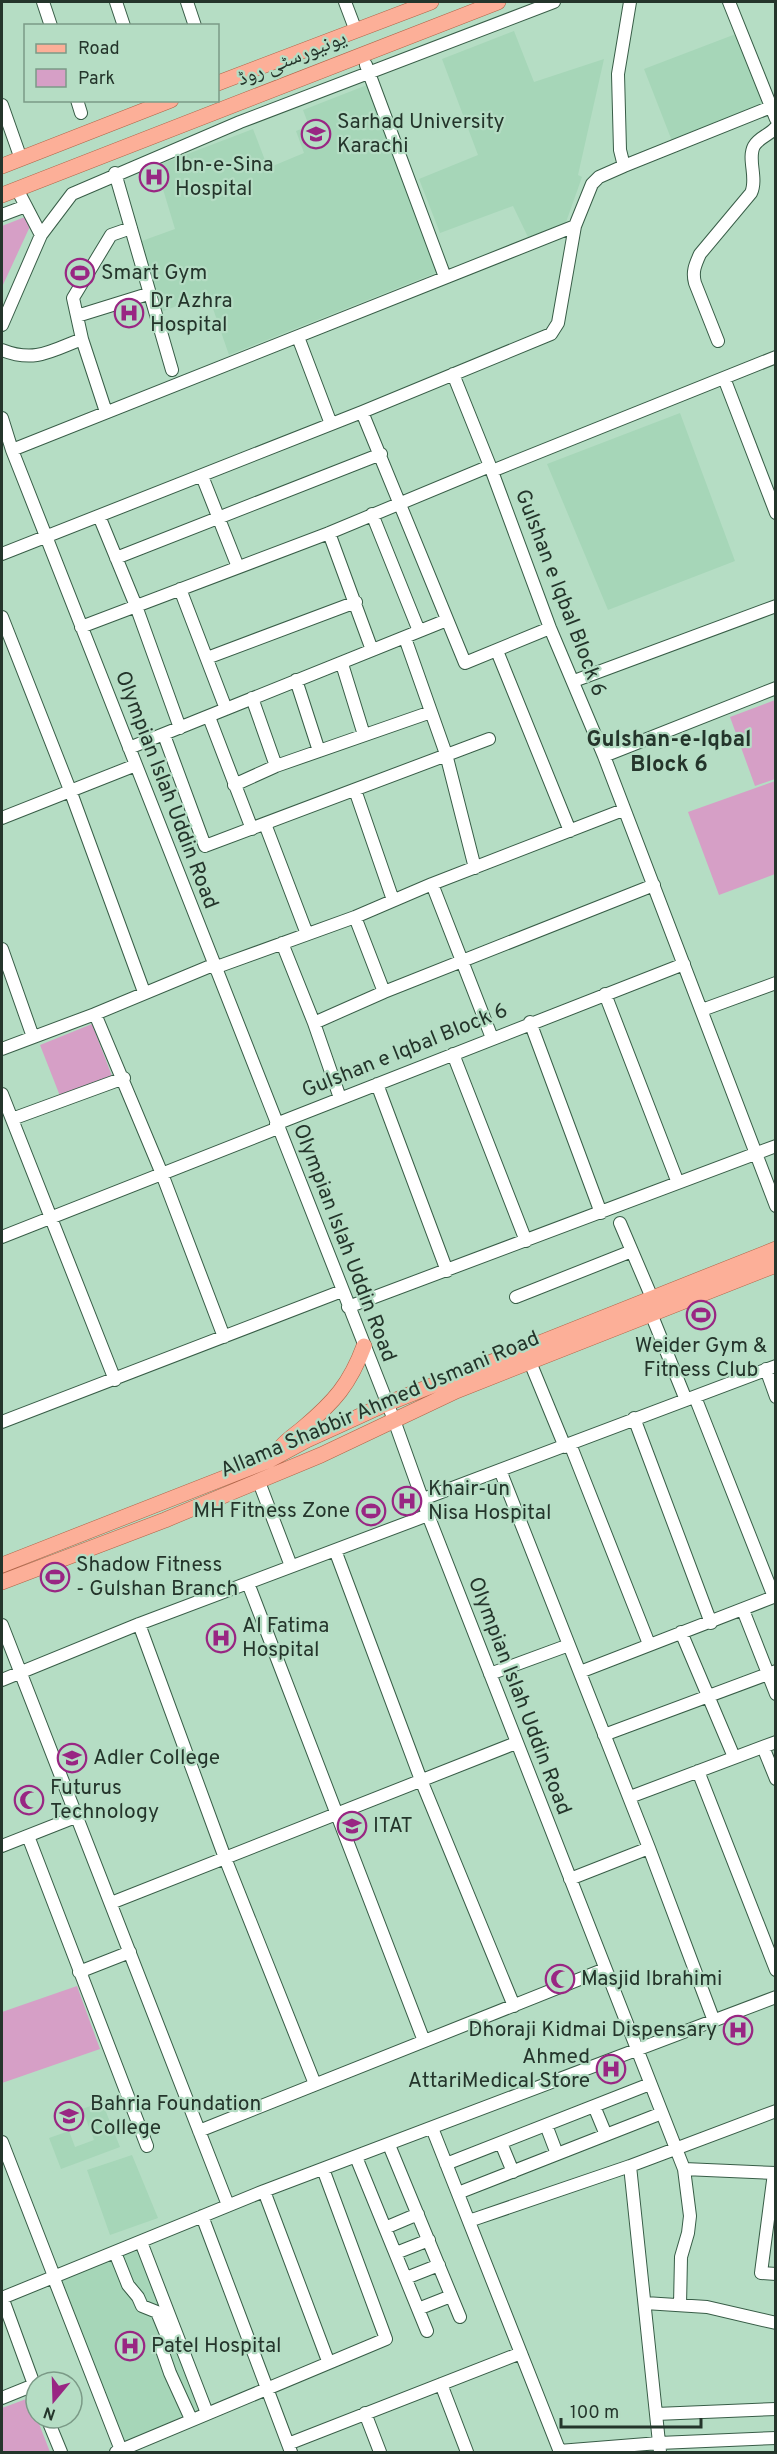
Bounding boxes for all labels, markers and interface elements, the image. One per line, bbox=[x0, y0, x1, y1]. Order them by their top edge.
legend bbox=[24, 24, 219, 102]
street label: یونیورسٹی روڈ bbox=[233, 25, 351, 93]
text: Road bbox=[78, 38, 120, 61]
text: Park bbox=[78, 68, 115, 91]
place label: Sarhad University Karachi bbox=[337, 109, 505, 160]
school or university icon: Sarhad University Karachi bbox=[300, 118, 332, 150]
place label: Ibn-e-Sina Hospital bbox=[175, 152, 274, 203]
hospital icon: Ibn-e-Sina Hospital bbox=[138, 161, 170, 193]
sports icon: Smart Gym bbox=[64, 257, 96, 289]
place label: Smart Gym bbox=[101, 260, 207, 287]
place label: Dr Azhra Hospital bbox=[150, 288, 232, 339]
hospital icon: Dr Azhra Hospital bbox=[113, 297, 145, 329]
street label: Gulshan e Iqbal Block 6 bbox=[508, 486, 612, 700]
street label: Olympian Islah Uddin Road bbox=[108, 667, 224, 913]
district label: Gulshan-e-Iqbal Block 6 bbox=[586, 727, 752, 779]
street label: Gulshan e Iqbal Block 6 bbox=[298, 997, 512, 1105]
street label: Olympian Islah Uddin Road bbox=[286, 1120, 402, 1366]
sports icon: Weider Gym & Fitness Club bbox=[685, 1299, 717, 1331]
street label: Allama Shabbir Ahmed Usmani Road bbox=[216, 1325, 544, 1485]
place label: Weider Gym & Fitness Club bbox=[635, 1333, 767, 1384]
place label: Khair-un Nisa Hospital bbox=[428, 1476, 551, 1527]
hospital icon: Khair-un Nisa Hospital bbox=[391, 1485, 423, 1517]
sports icon: MH Fitness Zone bbox=[355, 1495, 387, 1527]
place label: MH Fitness Zone bbox=[193, 1498, 350, 1525]
place label: Shadow Fitness - Gulshan Branch bbox=[76, 1552, 238, 1603]
sports icon: Shadow Fitness - Gulshan Branch bbox=[39, 1561, 71, 1593]
street label: Olympian Islah Uddin Road bbox=[461, 1573, 577, 1819]
place label: Al Fatima Hospital bbox=[242, 1613, 329, 1664]
hospital icon: Al Fatima Hospital bbox=[205, 1622, 237, 1654]
school or university icon: Adler College bbox=[56, 1742, 88, 1774]
place label: Adler College bbox=[93, 1745, 220, 1772]
place label: Futurus Technology bbox=[50, 1775, 159, 1826]
mosque icon: Futurus Technology bbox=[13, 1784, 45, 1816]
school or university icon: ITAT bbox=[336, 1810, 368, 1842]
place label: ITAT bbox=[373, 1813, 413, 1840]
mosque icon: Masjid Ibrahimi bbox=[544, 1963, 576, 1995]
place label: Masjid Ibrahimi bbox=[581, 1966, 722, 1993]
hospital icon: Dhoraji Kidmai Dispensary bbox=[722, 2014, 754, 2046]
place label: Dhoraji Kidmai Dispensary bbox=[468, 2017, 717, 2044]
place label: Ahmed AttariMedical Store bbox=[408, 2044, 590, 2095]
hospital icon: Ahmed AttariMedical Store bbox=[595, 2053, 627, 2085]
place label: Bahria Foundation College bbox=[90, 2091, 261, 2142]
school or university icon: Bahria Foundation College bbox=[53, 2100, 85, 2132]
hospital icon: Patel Hospital bbox=[114, 2330, 146, 2362]
place label: Patel Hospital bbox=[151, 2333, 282, 2360]
north arrow bbox=[24, 2370, 84, 2430]
scale bar bbox=[561, 2391, 700, 2429]
text: N bbox=[41, 2401, 58, 2424]
text: 100 m bbox=[570, 2402, 619, 2425]

